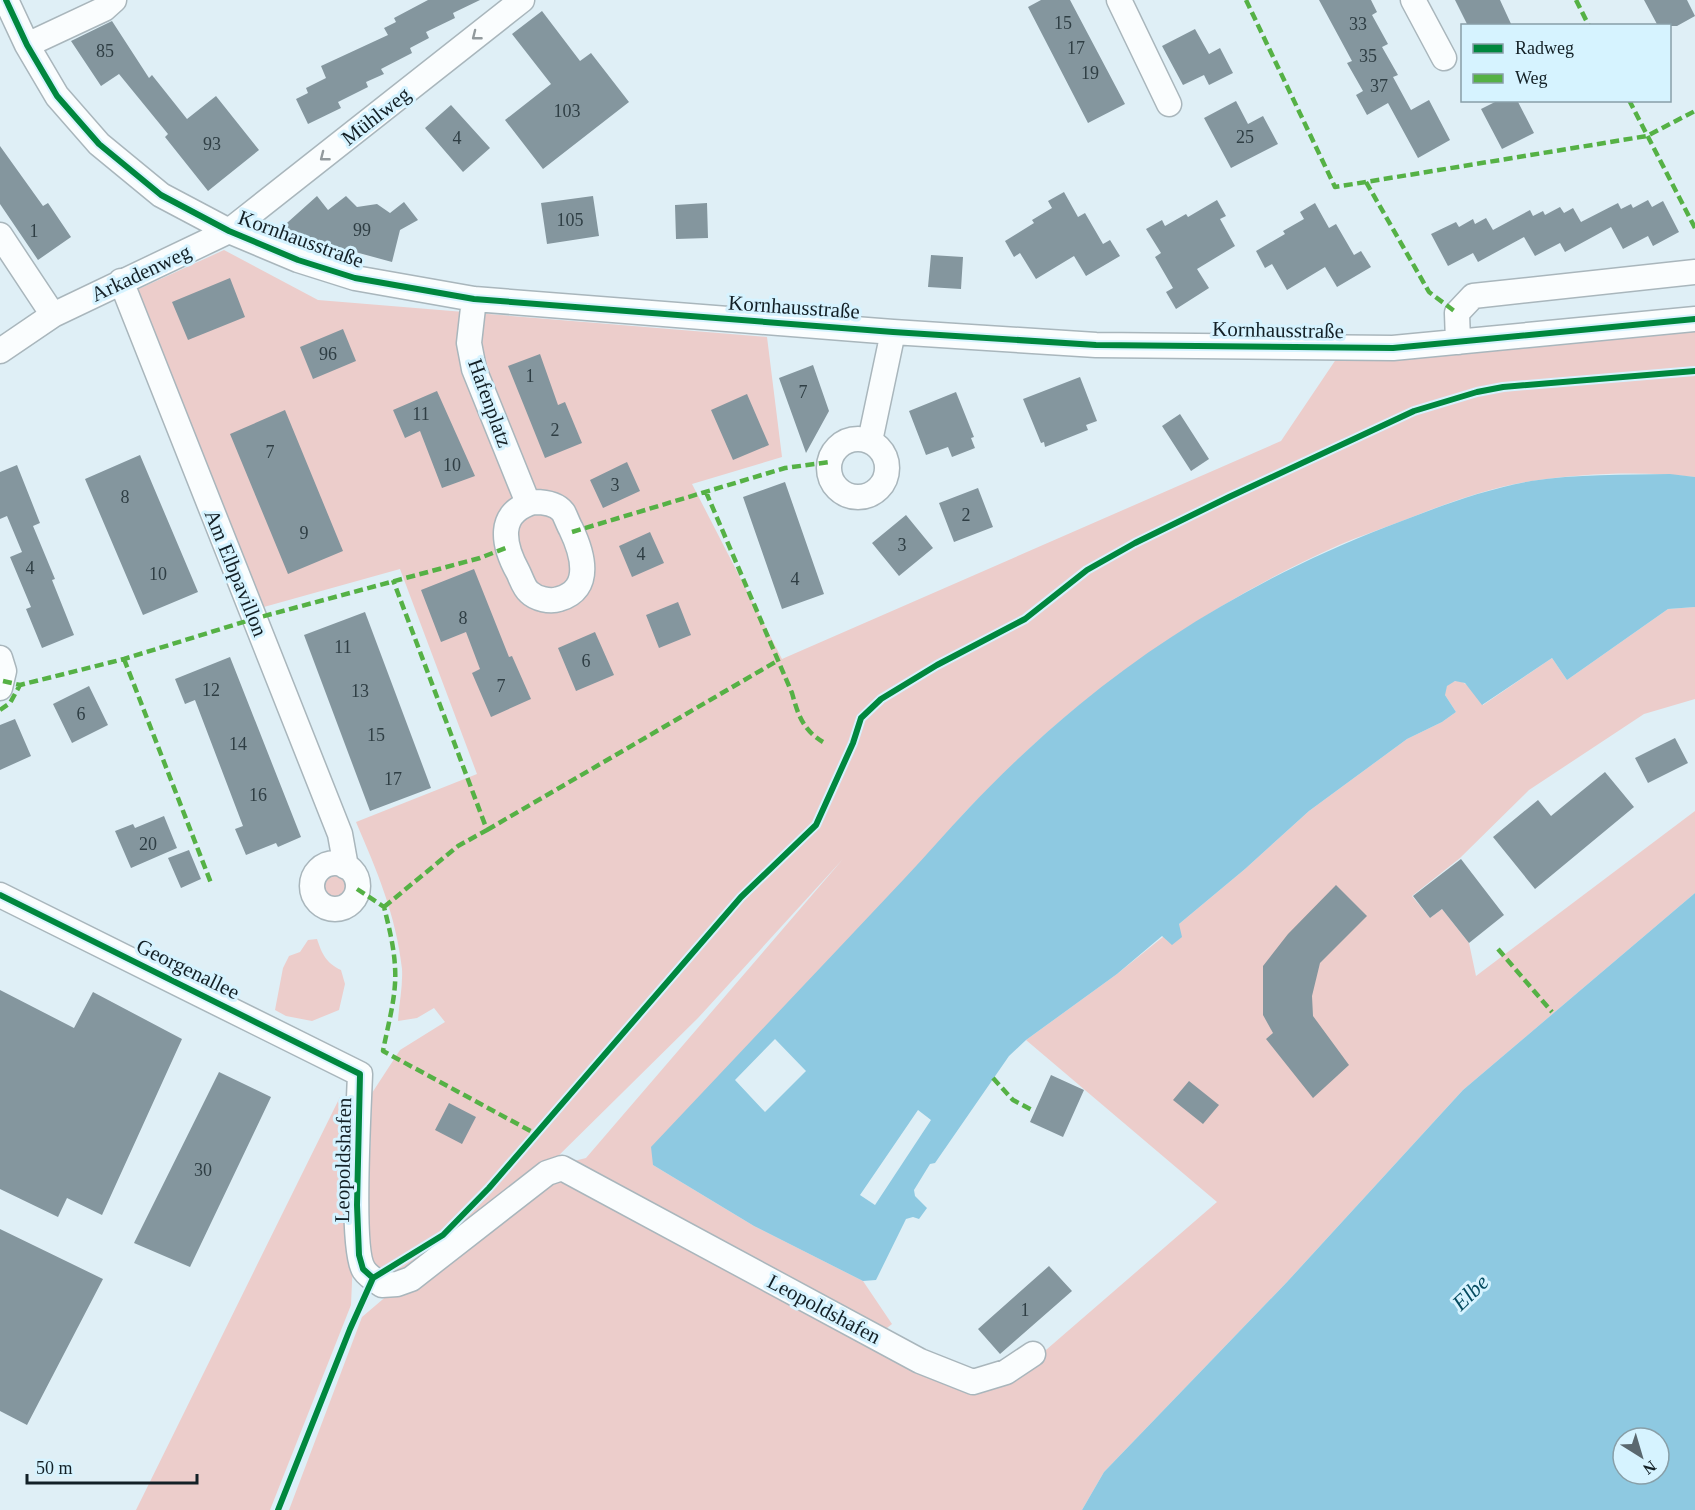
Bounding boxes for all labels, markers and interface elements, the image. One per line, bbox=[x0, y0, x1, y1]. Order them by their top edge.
house number: 15 bbox=[1054, 13, 1072, 33]
house number: 33 bbox=[1349, 14, 1367, 34]
legend bbox=[1461, 24, 1671, 102]
one-way arrow bbox=[472, 29, 483, 40]
house number: 17 bbox=[1067, 38, 1085, 58]
text: Radweg bbox=[1515, 38, 1574, 58]
house number: 85 bbox=[96, 41, 114, 61]
house number: 35 bbox=[1359, 46, 1377, 66]
house number: 19 bbox=[1081, 63, 1099, 83]
text: Weg bbox=[1515, 68, 1548, 88]
house number: 37 bbox=[1370, 76, 1388, 96]
street label: Mühlweg bbox=[337, 81, 415, 150]
house number: 103 bbox=[554, 101, 581, 121]
house number: 25 bbox=[1236, 127, 1254, 147]
house number: 4 bbox=[453, 128, 462, 148]
house number: 93 bbox=[203, 134, 221, 154]
one-way arrow bbox=[319, 150, 330, 161]
street label: Kornhausstraße bbox=[235, 205, 367, 273]
house number: 105 bbox=[557, 210, 584, 230]
house number: 99 bbox=[353, 220, 371, 240]
house number: 1 bbox=[30, 221, 39, 241]
street label: Arkadenweg bbox=[87, 239, 195, 307]
street label: Kornhausstraße bbox=[727, 290, 861, 324]
street label: Kornhausstraße bbox=[1212, 317, 1344, 343]
house number: 96 bbox=[319, 344, 337, 364]
street label: Hafenplatz bbox=[463, 356, 517, 450]
house number: 1 bbox=[526, 366, 535, 386]
house number: 7 bbox=[799, 382, 808, 402]
house number: 11 bbox=[412, 404, 430, 424]
house number: 2 bbox=[551, 420, 560, 440]
house number: 7 bbox=[266, 442, 275, 462]
house number: 10 bbox=[443, 455, 461, 475]
house number: 3 bbox=[611, 475, 620, 495]
house number: 8 bbox=[121, 487, 130, 507]
house number: 2 bbox=[962, 505, 971, 525]
street label: Am Elbpavillon bbox=[200, 506, 273, 640]
house number: 9 bbox=[300, 523, 309, 543]
house number: 3 bbox=[898, 535, 907, 555]
house number: 4 bbox=[637, 544, 646, 564]
house number: 4 bbox=[26, 558, 35, 578]
house number: 10 bbox=[149, 564, 167, 584]
house number: 4 bbox=[791, 569, 800, 589]
house number: 8 bbox=[459, 608, 468, 628]
house number: 11 bbox=[334, 637, 352, 657]
house number: 6 bbox=[582, 651, 591, 671]
house number: 7 bbox=[497, 676, 506, 696]
house number: 12 bbox=[202, 680, 220, 700]
house number: 13 bbox=[351, 681, 369, 701]
house number: 6 bbox=[77, 704, 86, 724]
house number: 15 bbox=[367, 725, 385, 745]
house number: 14 bbox=[229, 734, 247, 754]
house number: 17 bbox=[384, 769, 402, 789]
house number: 16 bbox=[249, 785, 267, 805]
house number: 20 bbox=[139, 834, 157, 854]
street label: Georgenallee bbox=[133, 934, 243, 1004]
street label: Leopoldshafen bbox=[330, 1097, 356, 1223]
house number: 30 bbox=[194, 1160, 212, 1180]
street label: Leopoldshafen bbox=[763, 1269, 885, 1349]
water label: Elbe bbox=[1446, 1269, 1494, 1316]
house number: 1 bbox=[1021, 1300, 1030, 1320]
north arrow bbox=[1611, 1426, 1671, 1486]
scale bar bbox=[27, 1447, 196, 1485]
text: N bbox=[1640, 1457, 1659, 1478]
text: 50 m bbox=[36, 1458, 73, 1478]

